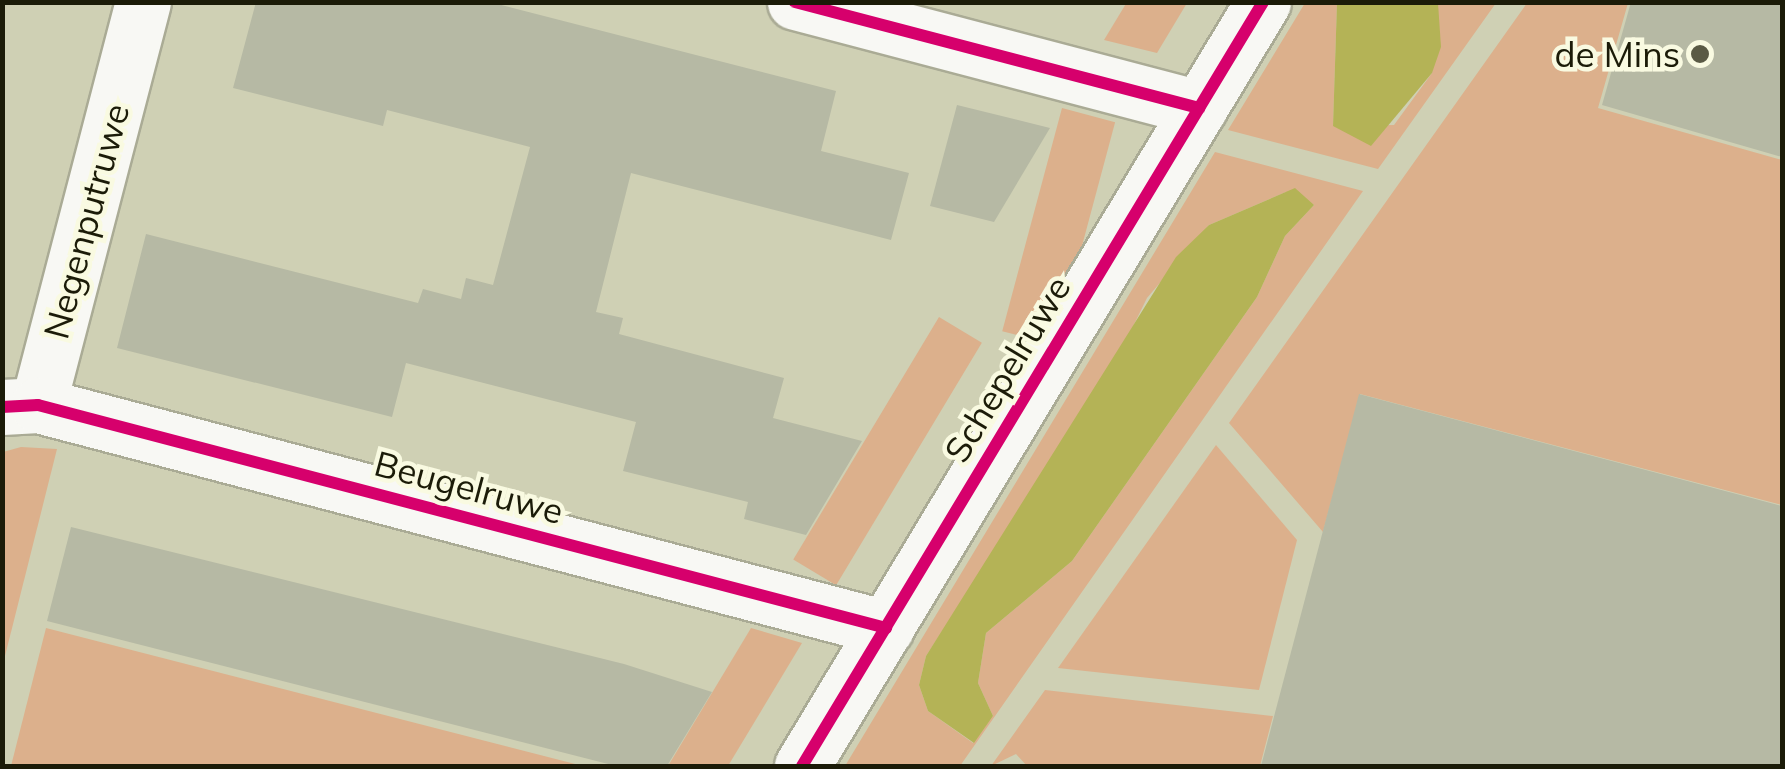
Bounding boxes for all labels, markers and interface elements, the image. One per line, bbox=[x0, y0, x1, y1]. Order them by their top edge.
place label: de Mins bbox=[1555, 33, 1680, 75]
marker: de Mins bbox=[1689, 43, 1711, 65]
street label: Negenputruwe bbox=[34, 99, 138, 343]
street label: Schepelruwe bbox=[935, 269, 1079, 469]
street label: Beugelruwe bbox=[370, 442, 568, 532]

